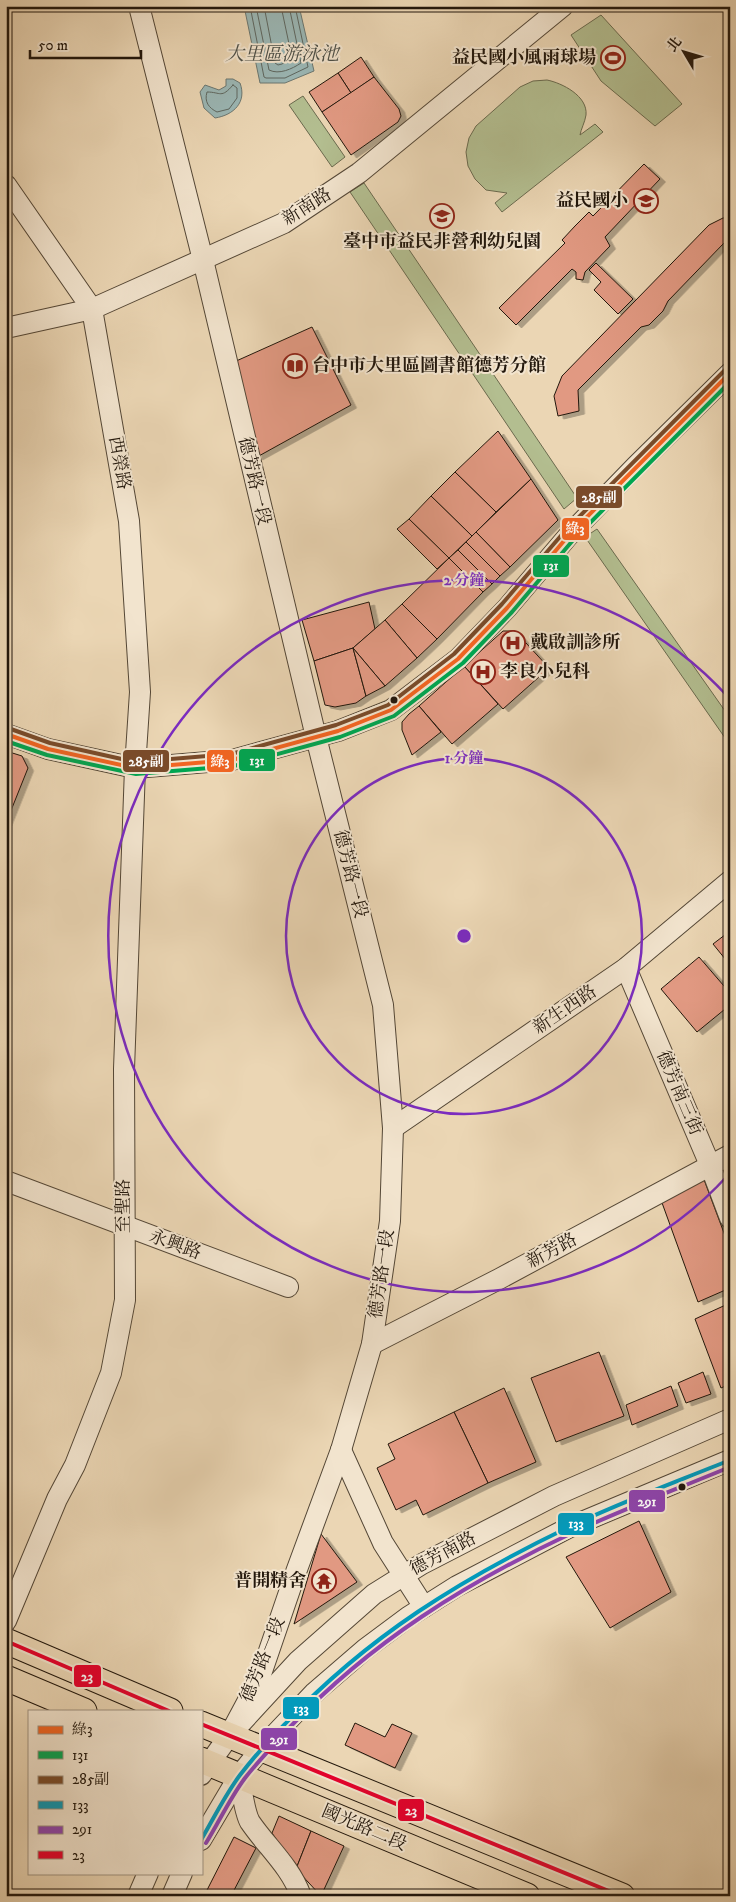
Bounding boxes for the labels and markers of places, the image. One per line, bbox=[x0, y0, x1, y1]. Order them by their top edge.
sports icon: 益民國小風雨球場 bbox=[600, 45, 626, 71]
place label: 益民國小風雨球場 bbox=[452, 47, 596, 69]
school or university icon: 益民國小 bbox=[633, 188, 659, 214]
place label: 益民國小 bbox=[556, 190, 628, 212]
school or university icon: 臺中市益民非營利幼兒園 bbox=[429, 203, 455, 229]
place label: 臺中市益民非營利幼兒園 bbox=[343, 231, 541, 253]
library icon: 台中市大里區圖書館德芳分館 bbox=[282, 353, 308, 379]
place label: 台中市大里區圖書館德芳分館 bbox=[312, 355, 546, 377]
hospital icon: 戴啟訓診所 bbox=[500, 630, 526, 656]
place label: 戴啟訓診所 bbox=[530, 632, 621, 654]
hospital icon: 李良小兒科 bbox=[470, 659, 496, 685]
place label: 李良小兒科 bbox=[500, 661, 590, 683]
unlabelled marker bbox=[389, 695, 399, 705]
centre of rings bbox=[455, 927, 473, 945]
unlabelled marker bbox=[677, 1482, 687, 1492]
temple icon: 普開精舍 bbox=[311, 1568, 337, 1594]
place label: 普開精舍 bbox=[234, 1570, 306, 1592]

